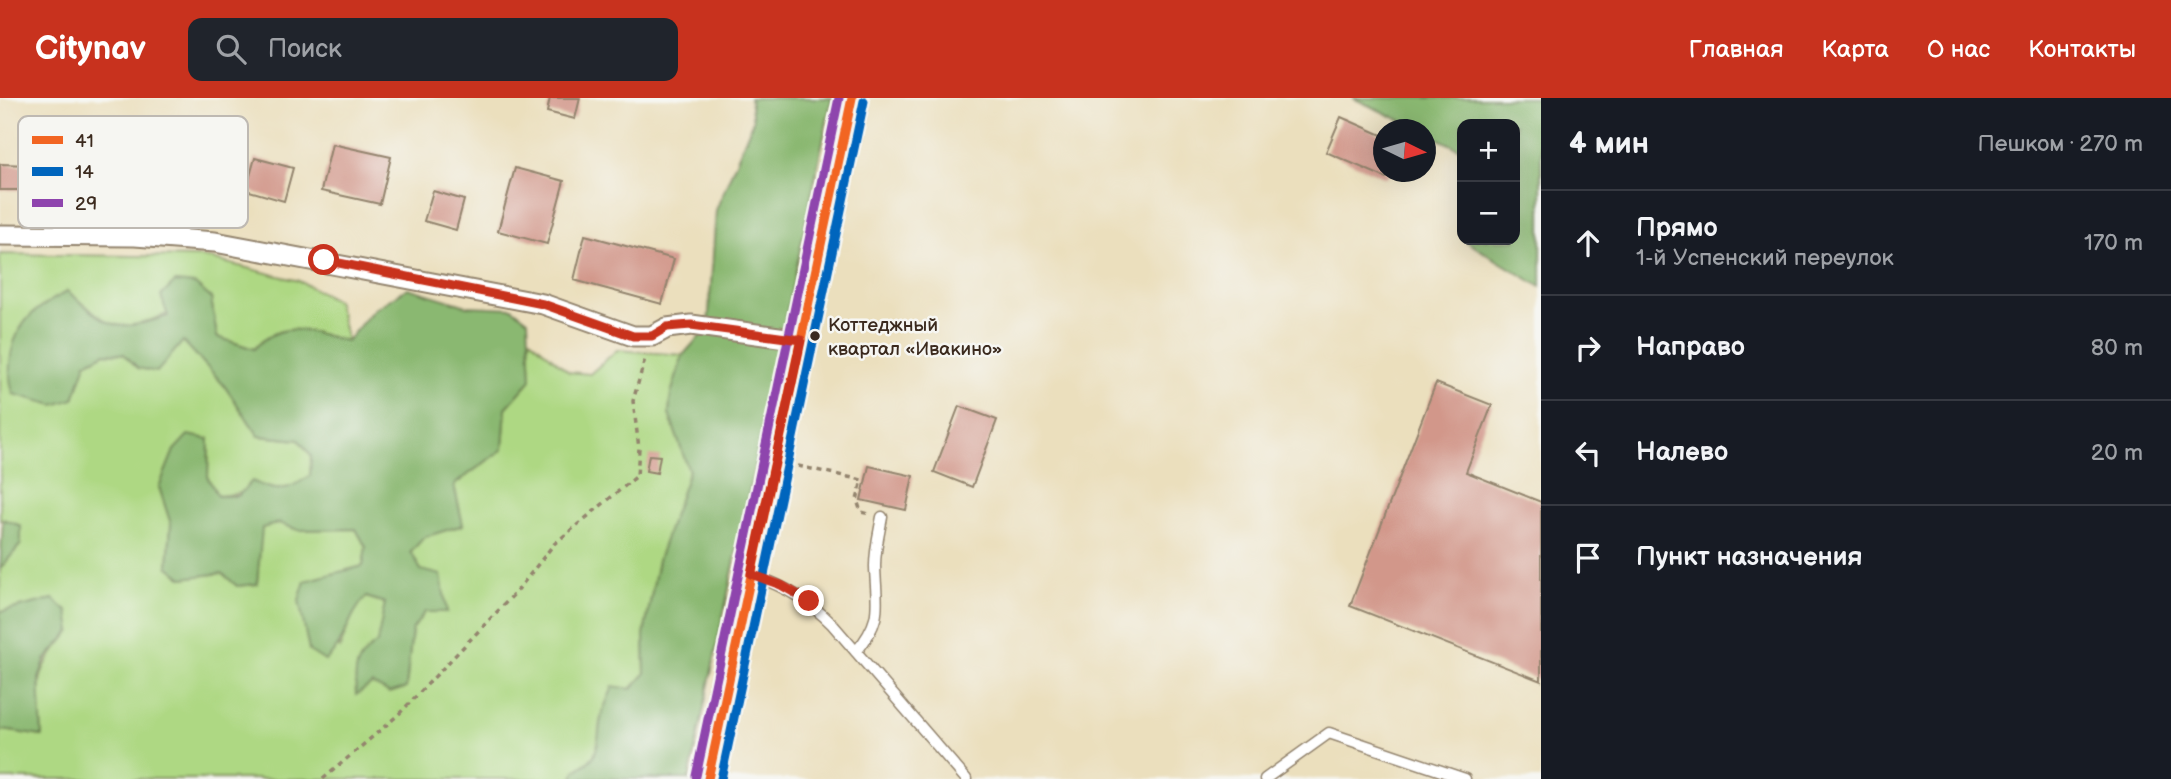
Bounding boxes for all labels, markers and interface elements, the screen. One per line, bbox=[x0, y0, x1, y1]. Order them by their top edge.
search box bbox=[188, 18, 678, 81]
text: Citynav bbox=[35, 29, 146, 69]
icon: search bbox=[212, 30, 250, 68]
text: Поиск bbox=[268, 34, 342, 65]
text: Главная bbox=[1689, 35, 1783, 64]
text: Карта bbox=[1821, 35, 1889, 64]
text: О нас bbox=[1927, 35, 1990, 64]
text: Контакты bbox=[2028, 35, 2136, 64]
legend bbox=[18, 116, 248, 228]
north arrow bbox=[1373, 119, 1436, 182]
map controls bbox=[1457, 119, 1520, 245]
button: + bbox=[1457, 119, 1520, 182]
text: 4 мин bbox=[1569, 126, 1649, 162]
text: 41 bbox=[75, 130, 94, 153]
text: Пешком · 270 m bbox=[1978, 130, 2143, 158]
text: 14 bbox=[75, 161, 94, 184]
button: − bbox=[1457, 182, 1520, 245]
text: 29 bbox=[75, 193, 97, 216]
text: Прямо bbox=[1636, 213, 1718, 244]
icon: ahead bbox=[1569, 224, 1607, 262]
text: 170 m bbox=[2084, 229, 2143, 257]
route start bbox=[308, 244, 339, 275]
text: 1-й Успенский переулок bbox=[1636, 244, 1894, 272]
place label: Коттеджный квартал «Ивакино» bbox=[828, 314, 1002, 361]
marker: Коттеджный квартал «Ивакино» bbox=[808, 329, 822, 343]
icon: right bbox=[1569, 329, 1607, 367]
text: Направо bbox=[1636, 332, 1745, 363]
text: 80 m bbox=[2091, 334, 2143, 362]
icon: left bbox=[1569, 434, 1607, 472]
text: Налево bbox=[1636, 437, 1728, 468]
text: 20 m bbox=[2091, 439, 2143, 467]
icon: arrive bbox=[1569, 539, 1607, 577]
text: Пункт назначения bbox=[1636, 542, 1862, 573]
route end bbox=[793, 585, 824, 616]

